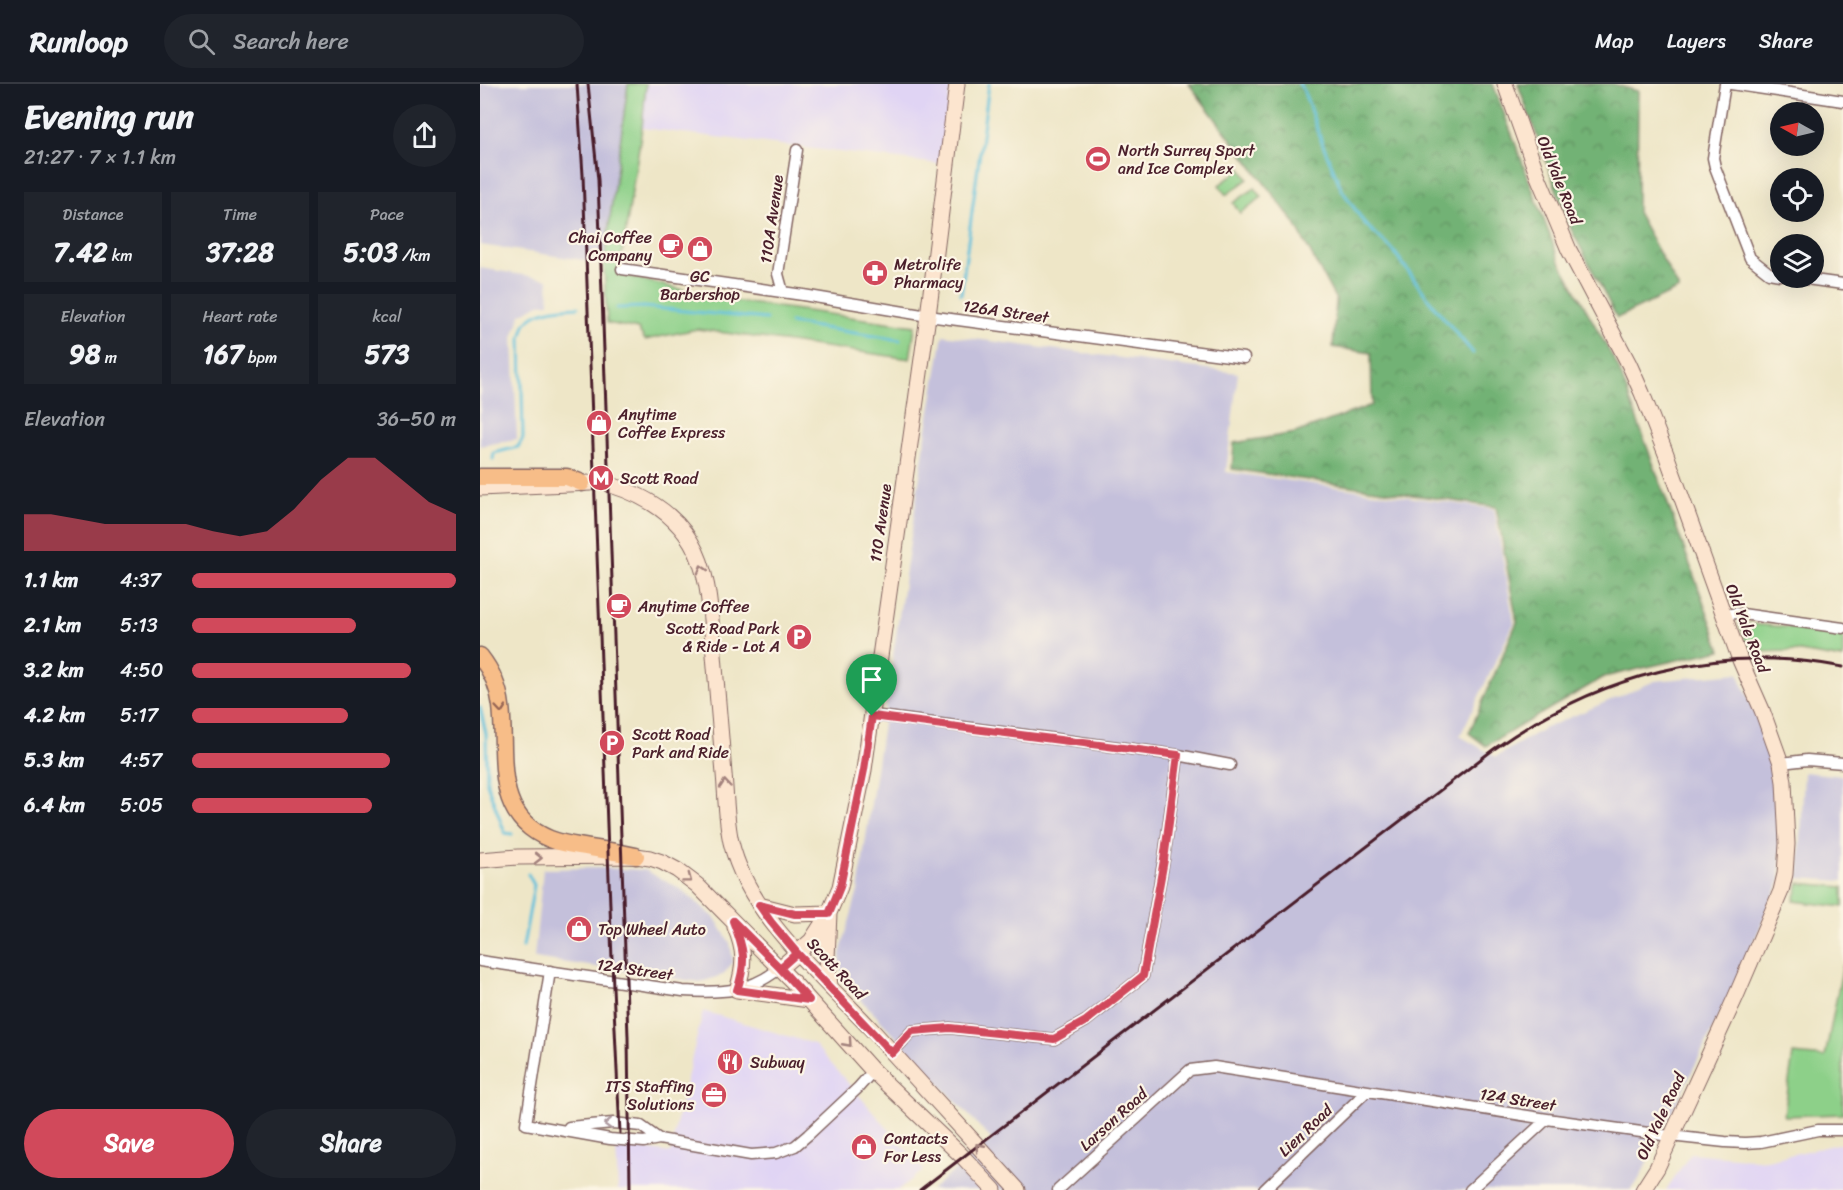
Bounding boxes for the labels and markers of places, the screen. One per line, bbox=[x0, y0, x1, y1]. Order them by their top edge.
place label: North Surrey Sport and Ice Complex bbox=[1118, 136, 1255, 183]
sports icon: North Surrey Sport and Ice Complex bbox=[1083, 144, 1113, 174]
place label: Chai Coffee Company bbox=[568, 223, 653, 270]
cafe icon: Chai Coffee Company bbox=[656, 231, 686, 261]
shop icon: GC Barbershop bbox=[685, 234, 715, 264]
place label: Metrolife Pharmacy bbox=[894, 250, 964, 297]
pharmacy icon: Metrolife Pharmacy bbox=[860, 258, 890, 288]
place label: GC Barbershop bbox=[660, 262, 741, 309]
place label: Anytime Coffee Express bbox=[617, 400, 726, 447]
shop icon: Anytime Coffee Express bbox=[584, 408, 614, 438]
metro station icon: Scott Road bbox=[586, 463, 616, 493]
place label: Scott Road bbox=[620, 464, 699, 493]
cafe icon: Anytime Coffee bbox=[604, 591, 634, 621]
place label: Anytime Coffee bbox=[637, 592, 750, 621]
place label: Scott Road Park & Ride - Lot A bbox=[666, 614, 780, 661]
parking icon: Scott Road Park & Ride - Lot A bbox=[784, 622, 814, 652]
pin bbox=[846, 654, 897, 716]
place label: Scott Road Park and Ride bbox=[632, 720, 729, 767]
parking icon: Scott Road Park and Ride bbox=[597, 728, 627, 758]
shop icon: Top Wheel Auto bbox=[564, 914, 594, 944]
place label: Top Wheel Auto bbox=[598, 915, 706, 944]
restaurant icon: Subway bbox=[715, 1047, 745, 1077]
place label: Subway bbox=[750, 1048, 805, 1077]
place label: ITS Staffing Solutions bbox=[605, 1072, 695, 1119]
office icon: ITS Staffing Solutions bbox=[699, 1080, 729, 1110]
place label: Contacts For Less bbox=[884, 1124, 949, 1171]
shop icon: Contacts For Less bbox=[849, 1132, 879, 1162]

